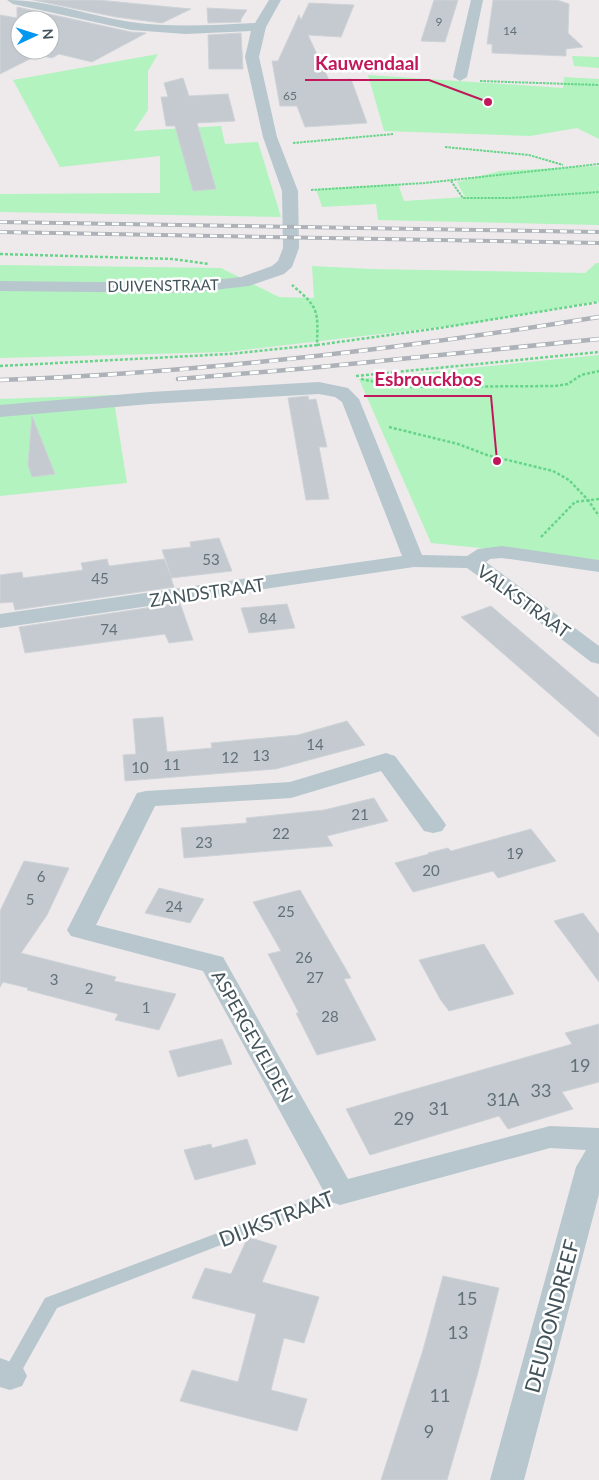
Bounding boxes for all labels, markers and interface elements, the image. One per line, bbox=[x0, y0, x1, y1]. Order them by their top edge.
north arrow bbox=[10, 10, 60, 60]
house number: 9 bbox=[436, 14, 443, 29]
house number: 14 bbox=[503, 23, 517, 38]
text: N bbox=[40, 28, 57, 40]
callout: Kauwendaal bbox=[305, 46, 429, 80]
text: Kauwendaal bbox=[315, 51, 419, 74]
house number: 65 bbox=[283, 88, 297, 103]
street label: DUIVENSTRAAT bbox=[107, 275, 219, 295]
callout: Esbrouckbos bbox=[364, 362, 491, 396]
text: Esbrouckbos bbox=[374, 367, 482, 390]
house number: 53 bbox=[202, 550, 220, 568]
street label: VALKSTRAAT bbox=[473, 560, 575, 642]
house number: 45 bbox=[91, 569, 109, 587]
street label: ZANDSTRAAT bbox=[148, 573, 266, 611]
house number: 84 bbox=[259, 609, 277, 627]
house number: 74 bbox=[100, 620, 118, 638]
house number: 14 bbox=[306, 735, 324, 753]
house number: 13 bbox=[252, 746, 270, 764]
house number: 12 bbox=[221, 748, 239, 766]
house number: 11 bbox=[163, 755, 181, 773]
house number: 10 bbox=[131, 758, 149, 776]
house number: 21 bbox=[351, 805, 369, 823]
house number: 22 bbox=[272, 824, 290, 842]
house number: 23 bbox=[195, 833, 213, 851]
house number: 19 bbox=[506, 844, 524, 862]
house number: 20 bbox=[422, 861, 440, 879]
house number: 6 bbox=[37, 867, 46, 885]
house number: 5 bbox=[26, 890, 34, 908]
house number: 24 bbox=[165, 897, 183, 915]
house number: 25 bbox=[277, 902, 295, 920]
house number: 26 bbox=[295, 948, 313, 966]
street label: ASPERGEVELDEN bbox=[208, 966, 298, 1106]
house number: 27 bbox=[306, 968, 324, 986]
house number: 3 bbox=[50, 970, 58, 988]
house number: 2 bbox=[85, 979, 93, 997]
house number: 1 bbox=[142, 998, 150, 1016]
house number: 28 bbox=[321, 1007, 339, 1025]
house number: 19 bbox=[570, 1054, 590, 1076]
house number: 33 bbox=[531, 1079, 551, 1101]
house number: 31A bbox=[486, 1088, 520, 1110]
house number: 31 bbox=[429, 1097, 449, 1119]
house number: 29 bbox=[394, 1107, 414, 1129]
street label: DIJKSTRAAT bbox=[215, 1184, 337, 1251]
street label: DEUDONDREEF bbox=[519, 1237, 584, 1395]
house number: 15 bbox=[457, 1287, 477, 1309]
house number: 13 bbox=[448, 1321, 468, 1343]
house number: 11 bbox=[430, 1384, 450, 1406]
house number: 9 bbox=[424, 1420, 434, 1442]

